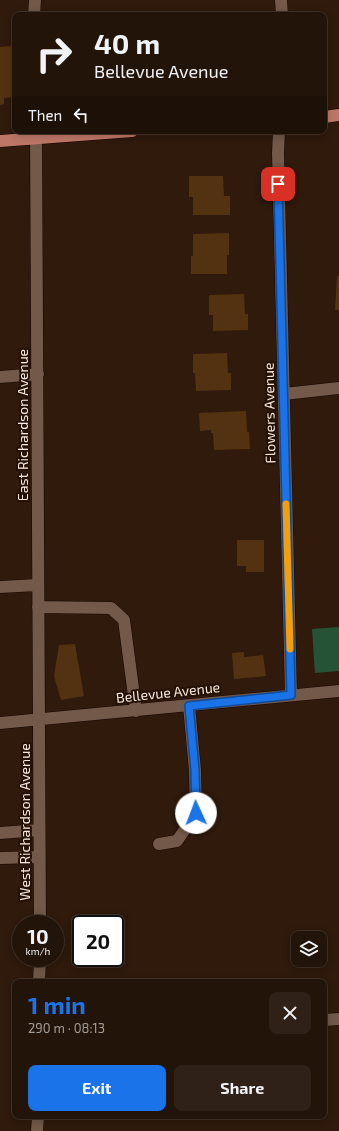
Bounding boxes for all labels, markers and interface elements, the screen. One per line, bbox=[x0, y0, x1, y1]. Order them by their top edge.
text: 40 m bbox=[94, 26, 160, 60]
icon: right bbox=[28, 28, 80, 80]
text: Bellevue Avenue bbox=[94, 60, 229, 82]
icon: left bbox=[70, 104, 92, 126]
text: Then bbox=[28, 106, 62, 124]
pin bbox=[261, 167, 295, 201]
icon: arrive bbox=[267, 173, 289, 195]
street label: East Richardson Avenue bbox=[14, 349, 31, 501]
street label: Flowers Avenue bbox=[260, 362, 278, 464]
street label: Bellevue Avenue bbox=[115, 678, 221, 706]
street label: West Richardson Avenue bbox=[16, 743, 33, 901]
position arrow bbox=[175, 792, 217, 834]
speed limit sign: 20 bbox=[72, 915, 124, 967]
text: 10 bbox=[27, 924, 49, 948]
map controls bbox=[291, 931, 327, 967]
button: layers bbox=[291, 931, 327, 967]
text: km/h bbox=[26, 945, 50, 957]
text: 1 min bbox=[28, 990, 86, 1019]
button: close bbox=[269, 992, 311, 1034]
text: 290 m · 08:13 bbox=[28, 1020, 105, 1036]
button: Exit bbox=[28, 1065, 166, 1111]
button: Share bbox=[174, 1065, 311, 1111]

